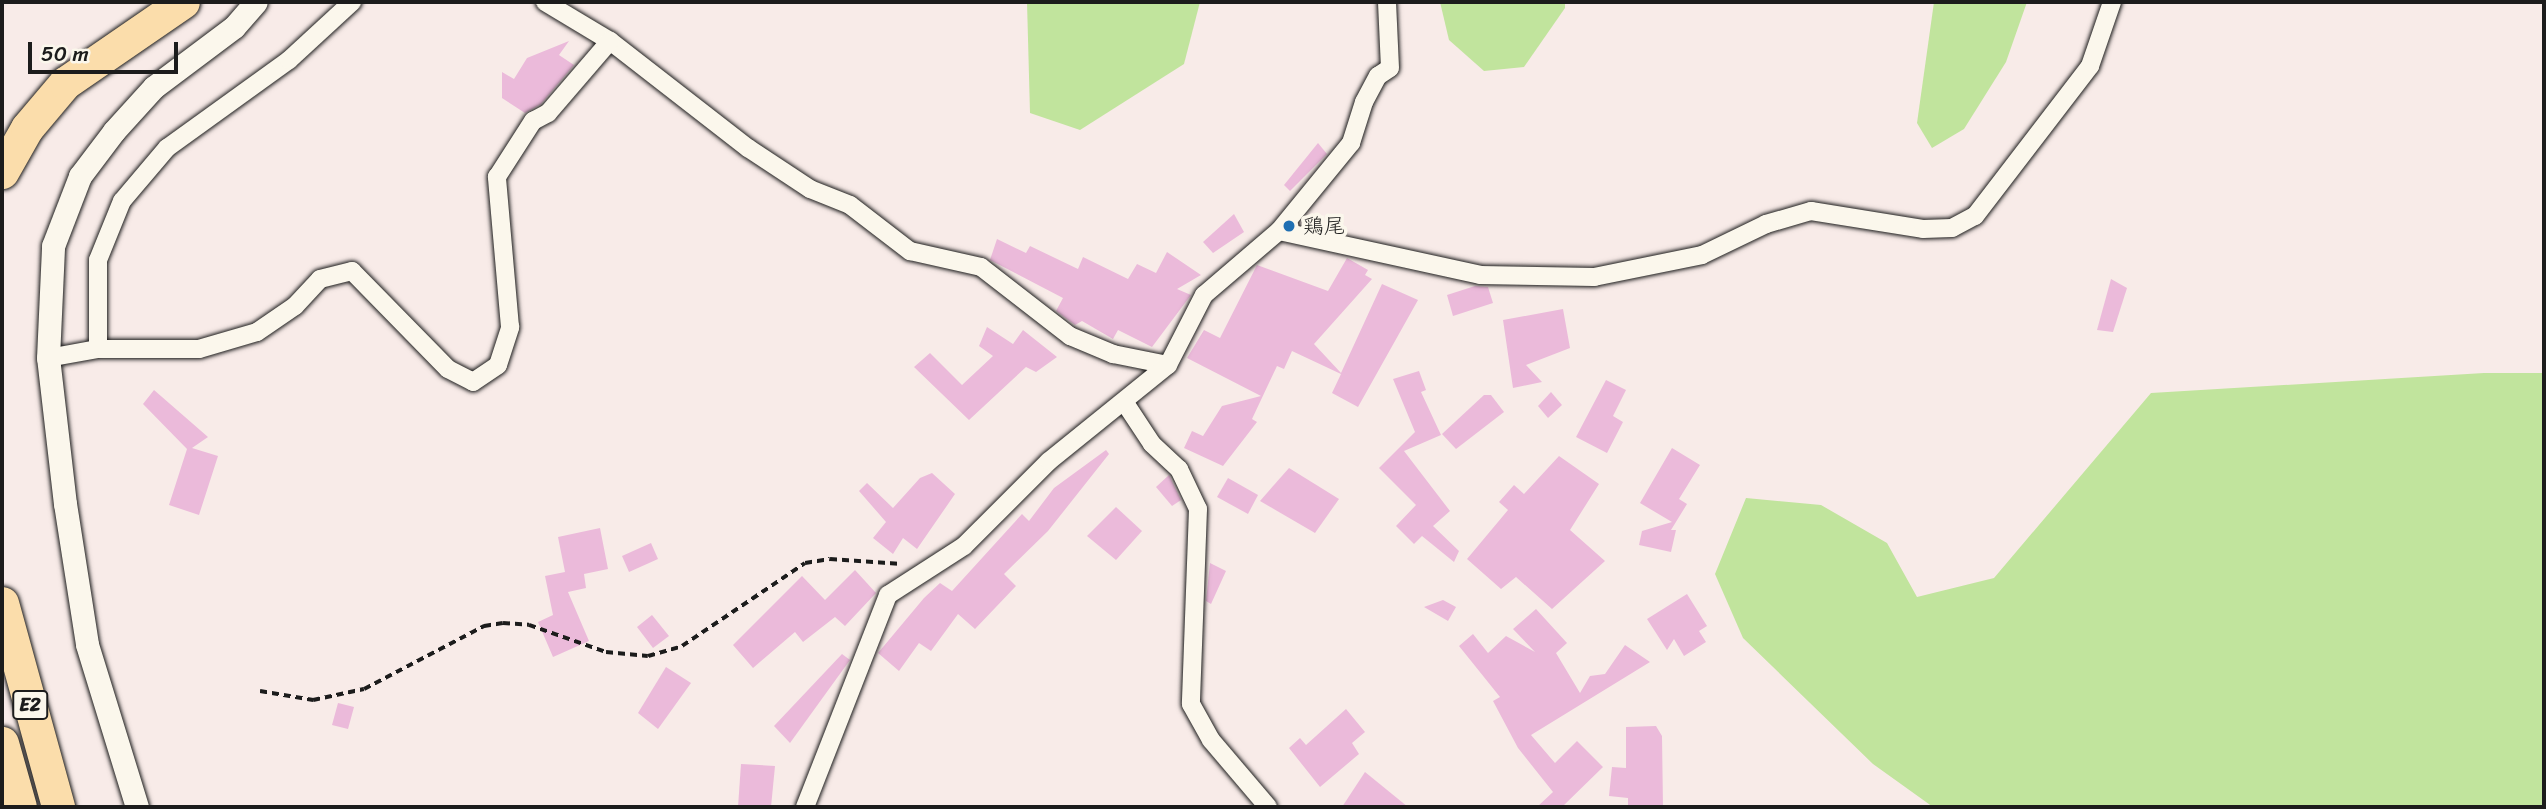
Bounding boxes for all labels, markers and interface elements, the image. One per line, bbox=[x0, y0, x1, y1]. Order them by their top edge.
scale bar bbox=[32, 28, 182, 72]
text: 50 m bbox=[41, 35, 89, 73]
place label: 鶏尾 bbox=[1303, 213, 1345, 239]
marker: 鶏尾 bbox=[1281, 218, 1297, 234]
road number: E2 bbox=[11, 690, 49, 720]

